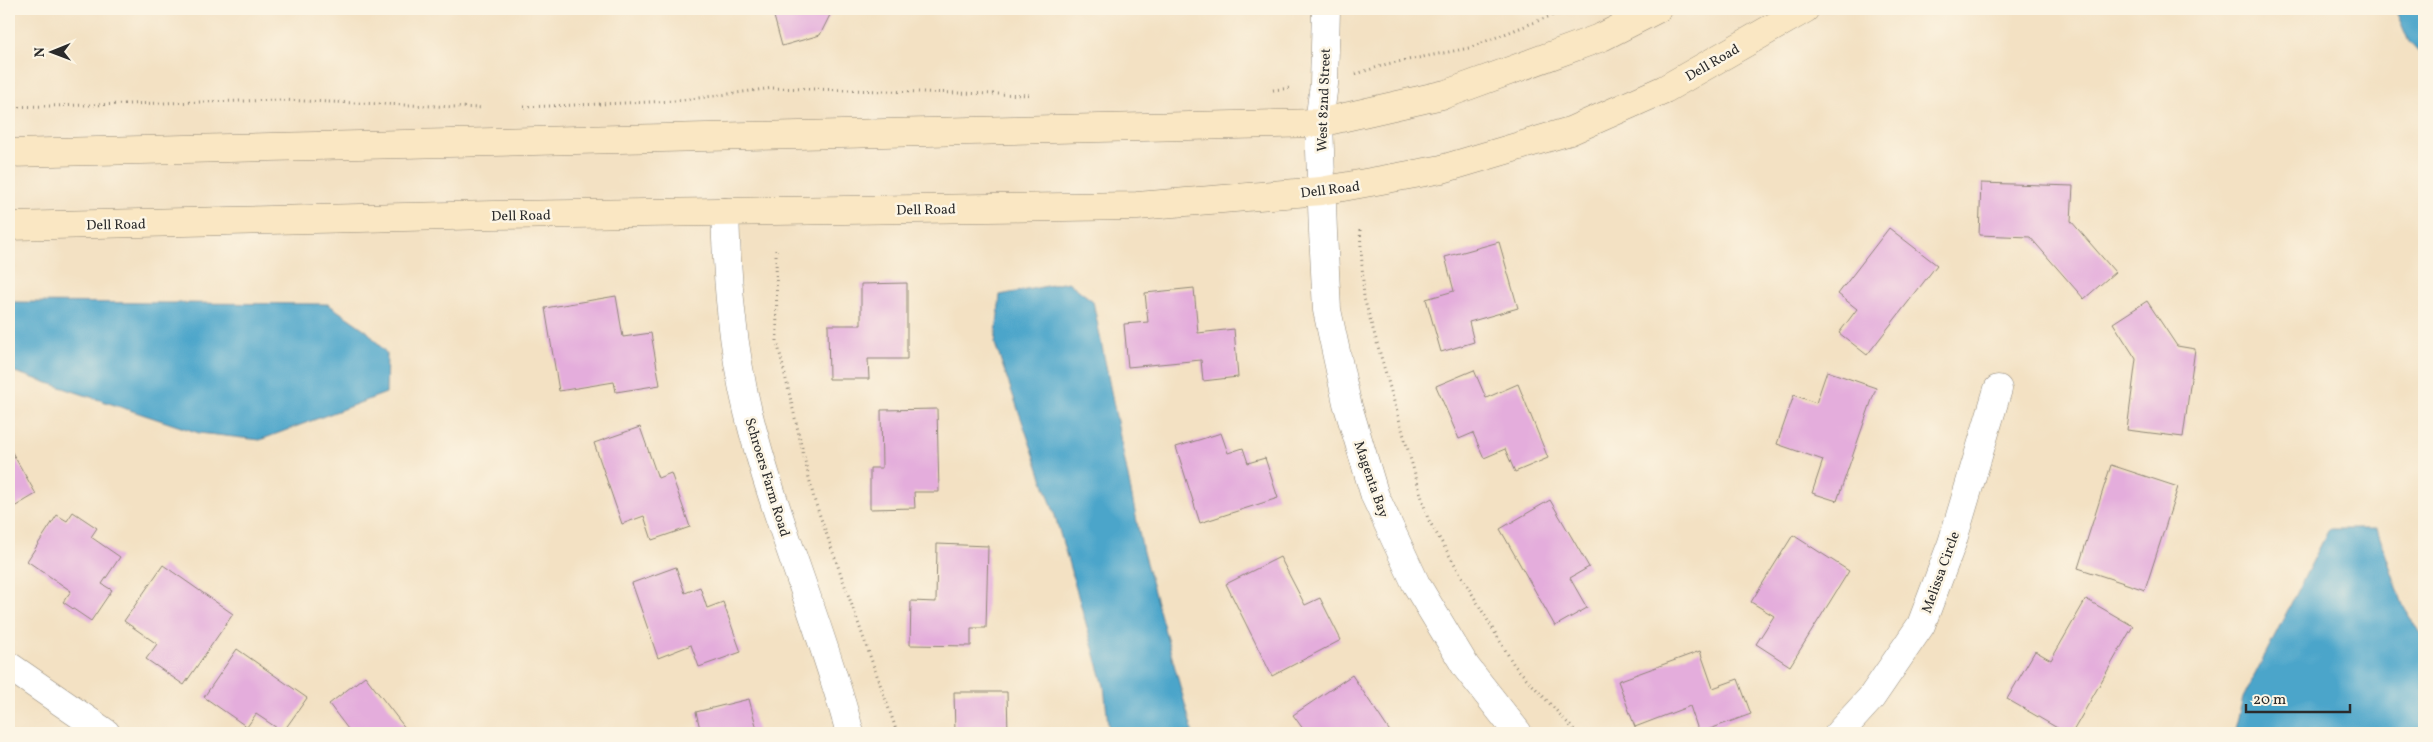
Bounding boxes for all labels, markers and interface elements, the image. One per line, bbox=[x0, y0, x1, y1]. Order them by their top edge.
north arrow bbox=[28, 28, 78, 78]
street label: Dell Road bbox=[1682, 40, 1743, 86]
text: N bbox=[31, 47, 50, 57]
street label: West 82nd Street bbox=[1313, 48, 1336, 152]
street label: Dell Road bbox=[1299, 177, 1361, 204]
street label: Dell Road bbox=[896, 200, 956, 221]
street label: Dell Road bbox=[491, 206, 551, 227]
street label: Dell Road bbox=[86, 215, 146, 236]
street label: Schroers Farm Road bbox=[739, 416, 794, 539]
street label: Magenta Bay bbox=[1349, 439, 1393, 521]
street label: Melissa Circle bbox=[1918, 529, 1965, 616]
scale bar bbox=[2246, 682, 2349, 714]
text: 20 m bbox=[2253, 690, 2286, 711]

